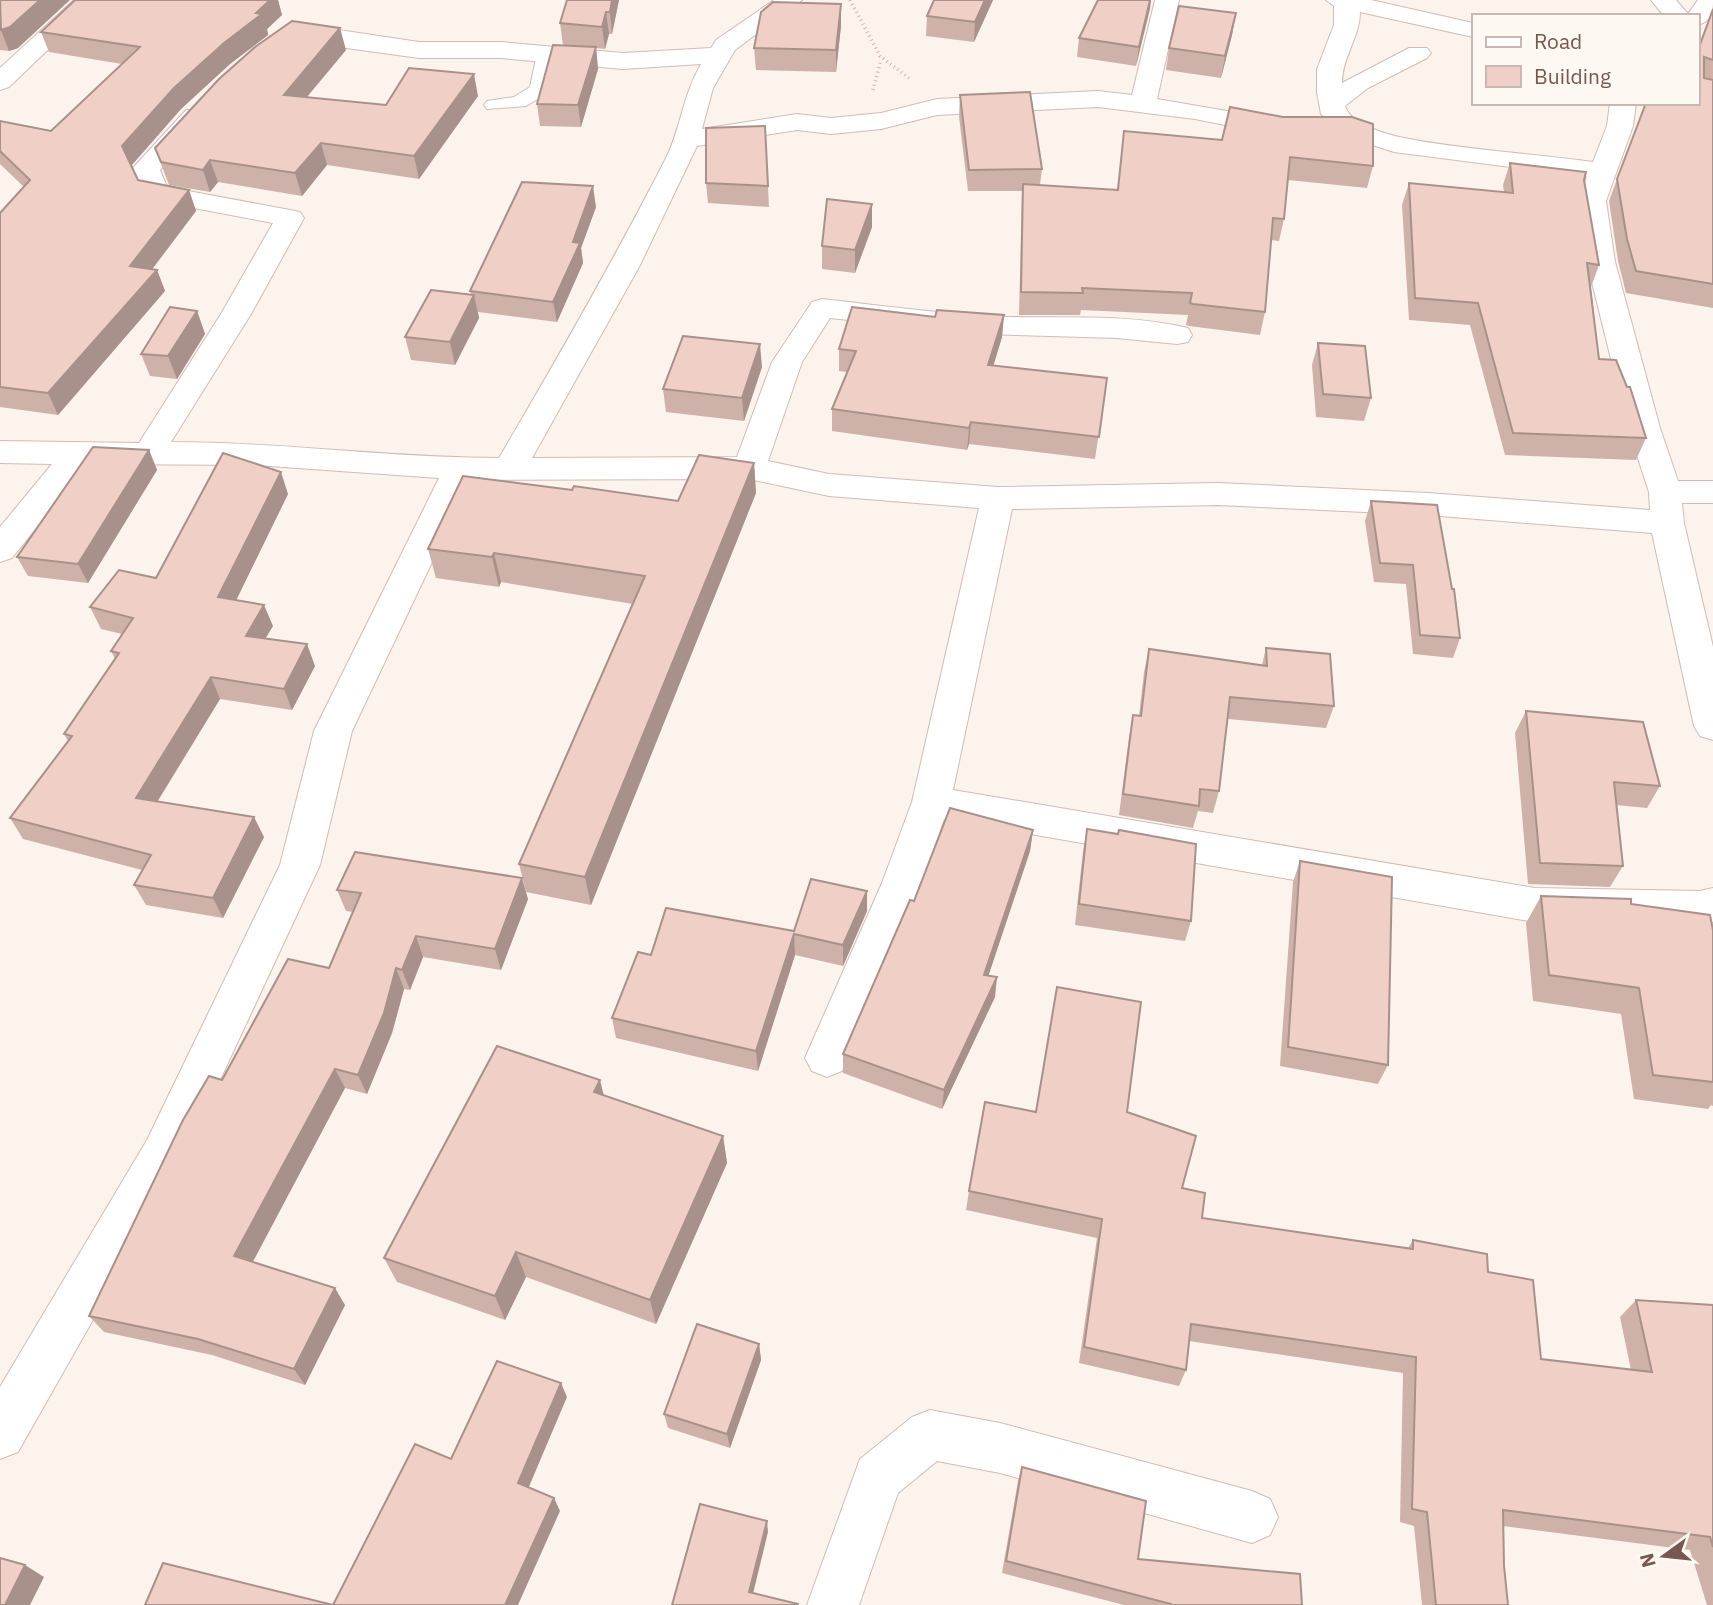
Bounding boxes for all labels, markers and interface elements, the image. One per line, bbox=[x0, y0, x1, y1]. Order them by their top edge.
legend bbox=[1472, 14, 1699, 105]
text: Road bbox=[1534, 27, 1582, 55]
text: Building bbox=[1534, 62, 1611, 90]
north arrow bbox=[1629, 1521, 1699, 1591]
text: N bbox=[1634, 1551, 1661, 1570]

